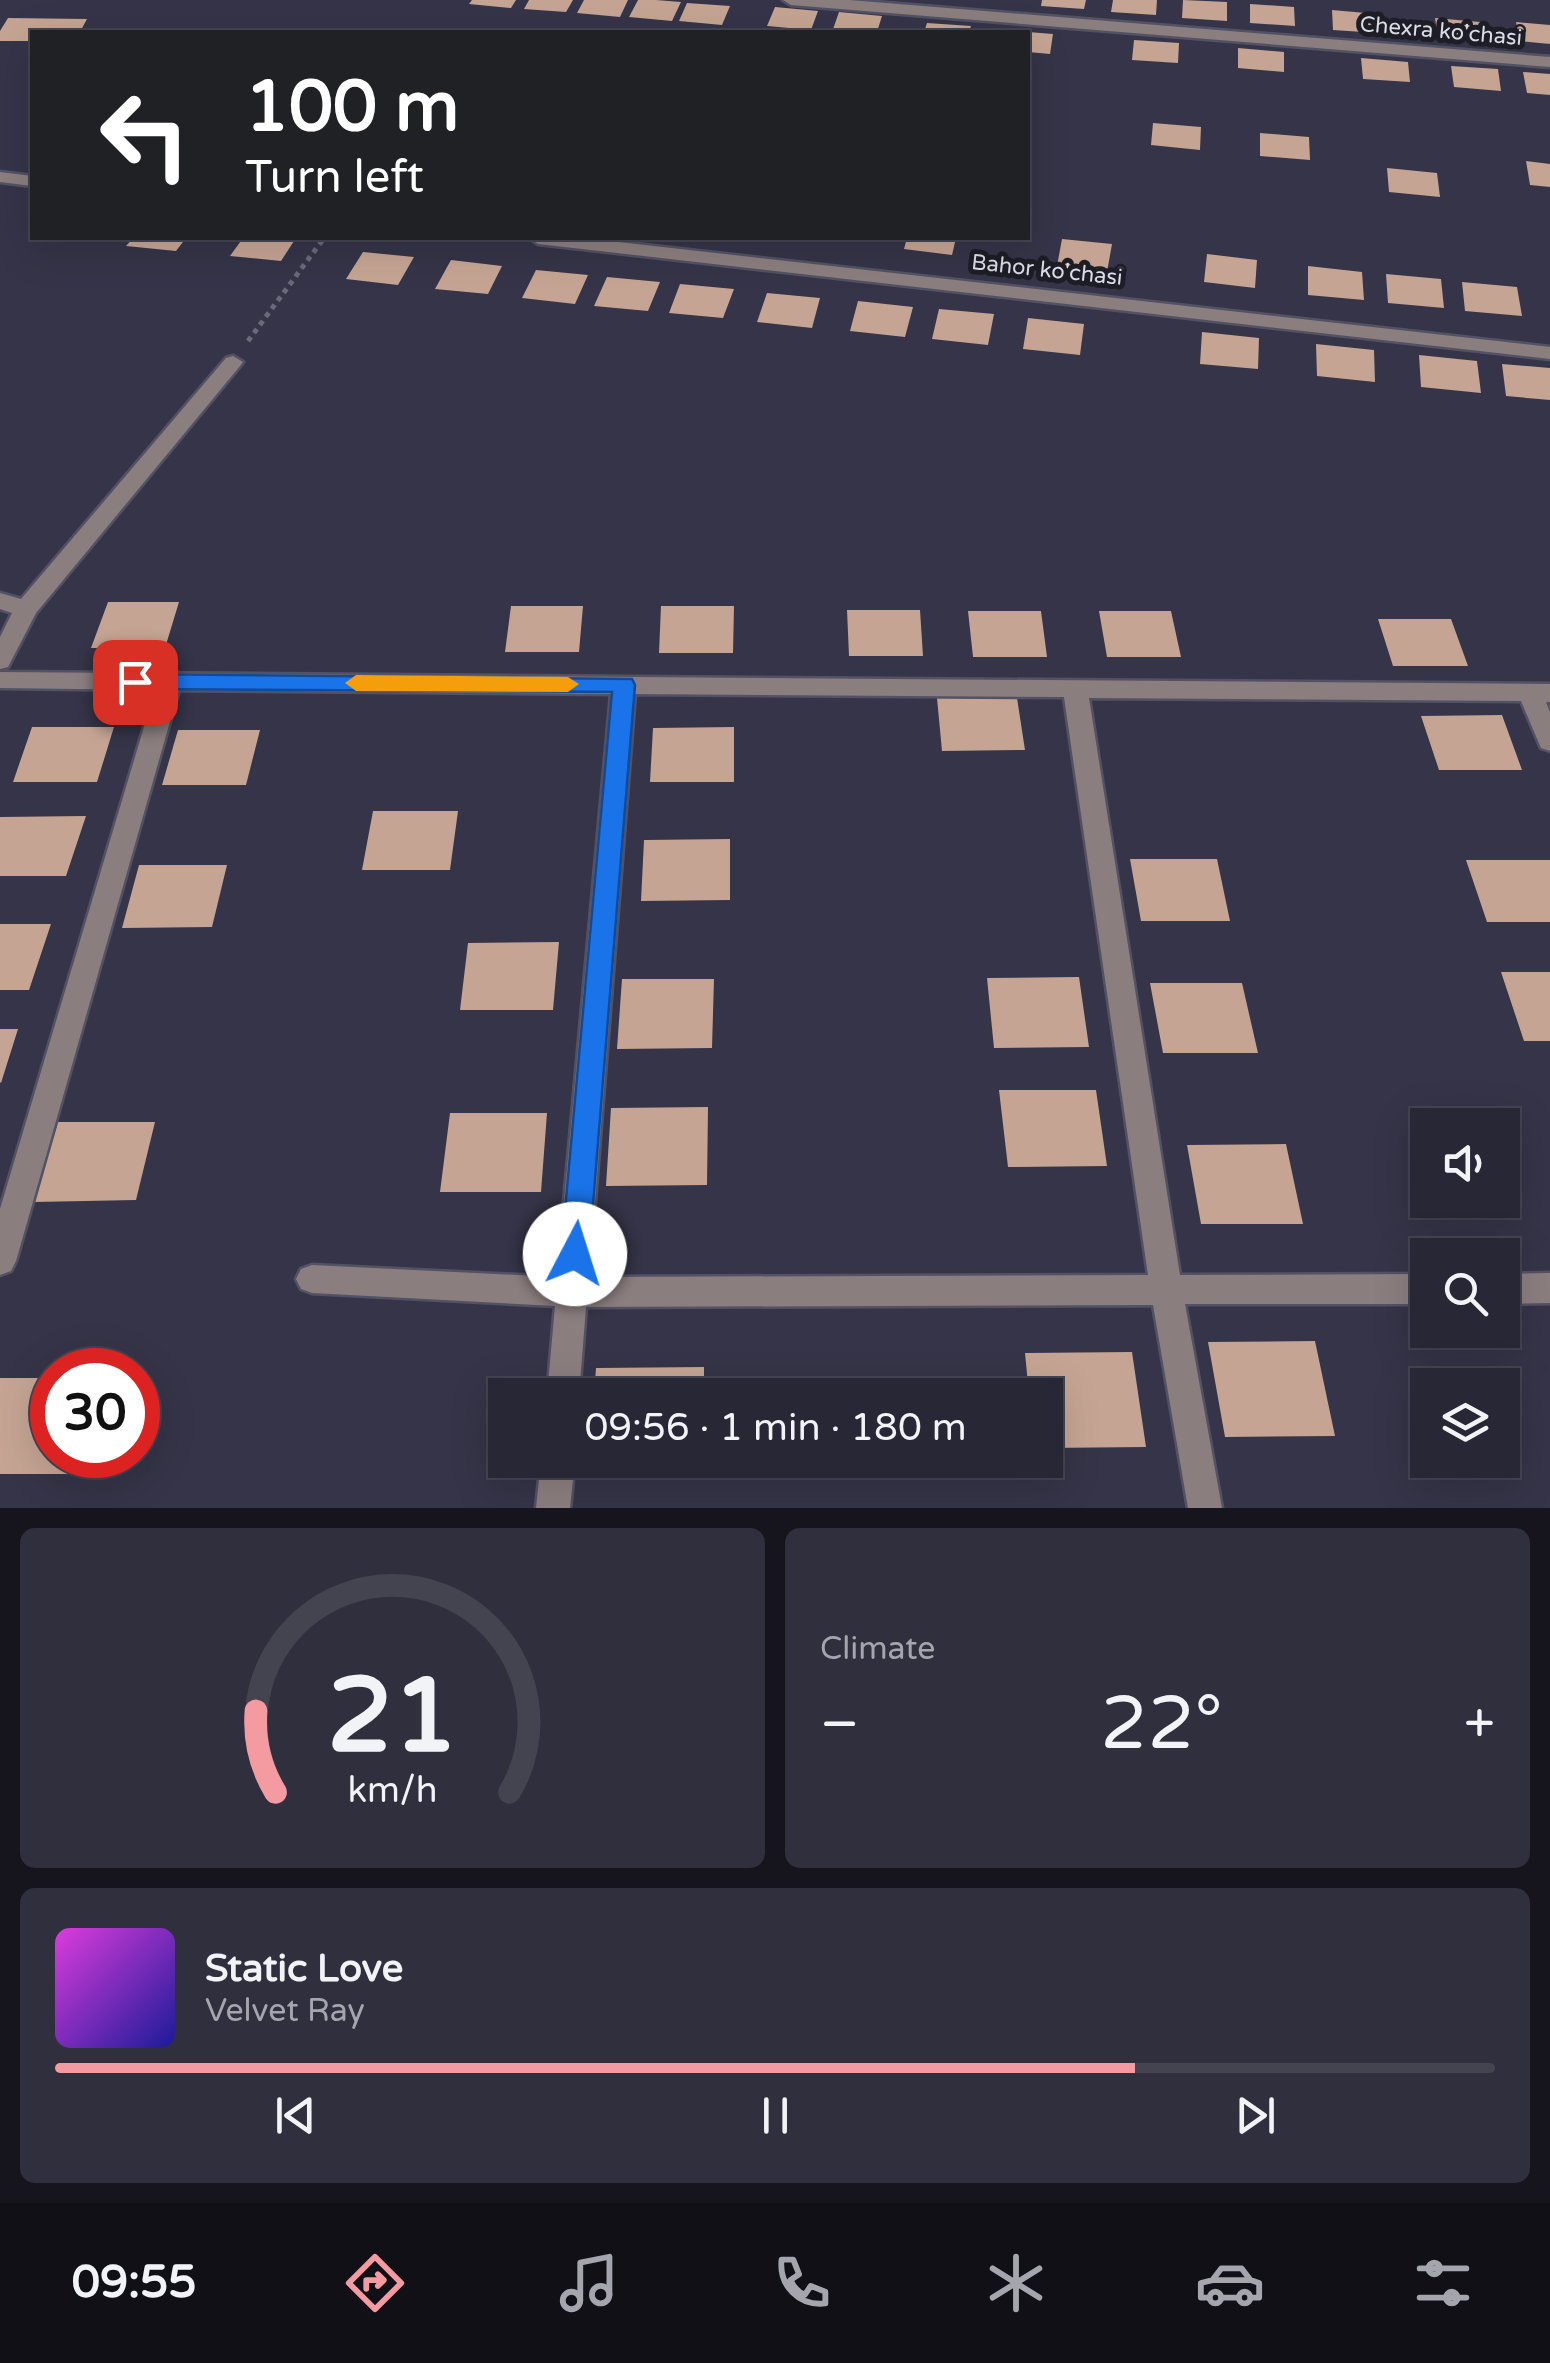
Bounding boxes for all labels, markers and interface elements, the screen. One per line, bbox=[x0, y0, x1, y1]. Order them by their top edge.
street label: Chexra ko'chasi bbox=[1359, 11, 1523, 51]
text: 100 m bbox=[245, 66, 459, 150]
icon: left bbox=[80, 70, 210, 200]
text: Turn left bbox=[245, 151, 424, 205]
street label: Bahor ko'chasi bbox=[970, 249, 1124, 291]
pin bbox=[93, 640, 178, 725]
icon: arrive bbox=[108, 655, 163, 710]
map controls bbox=[1410, 1108, 1520, 1478]
button: sound bbox=[1410, 1108, 1520, 1218]
position arrow bbox=[523, 1202, 627, 1306]
button: search bbox=[1410, 1238, 1520, 1348]
speed limit sign: 30 bbox=[30, 1348, 160, 1478]
button: layers bbox=[1410, 1368, 1520, 1478]
text: 09:56 · 1 min · 180 m bbox=[584, 1405, 967, 1451]
text: Climate bbox=[820, 1630, 935, 1668]
text: 21 bbox=[327, 1655, 458, 1780]
text: 22° bbox=[1100, 1679, 1223, 1769]
text: − bbox=[820, 1692, 859, 1758]
text: + bbox=[1464, 1692, 1495, 1758]
text: km/h bbox=[348, 1769, 437, 1812]
text: Static Love bbox=[205, 1946, 403, 1992]
text: Velvet Ray bbox=[205, 1992, 365, 2030]
icon: previous bbox=[268, 2088, 323, 2143]
icon: pause bbox=[748, 2088, 803, 2143]
icon: next bbox=[1228, 2088, 1283, 2143]
icon: directions bbox=[340, 2248, 410, 2318]
icon: music bbox=[554, 2248, 624, 2318]
icon: phone bbox=[767, 2248, 837, 2318]
icon: climate bbox=[981, 2248, 1051, 2318]
icon: car bbox=[1195, 2248, 1265, 2318]
icon: filters bbox=[1408, 2248, 1478, 2318]
text: 09:55 bbox=[72, 2256, 197, 2310]

